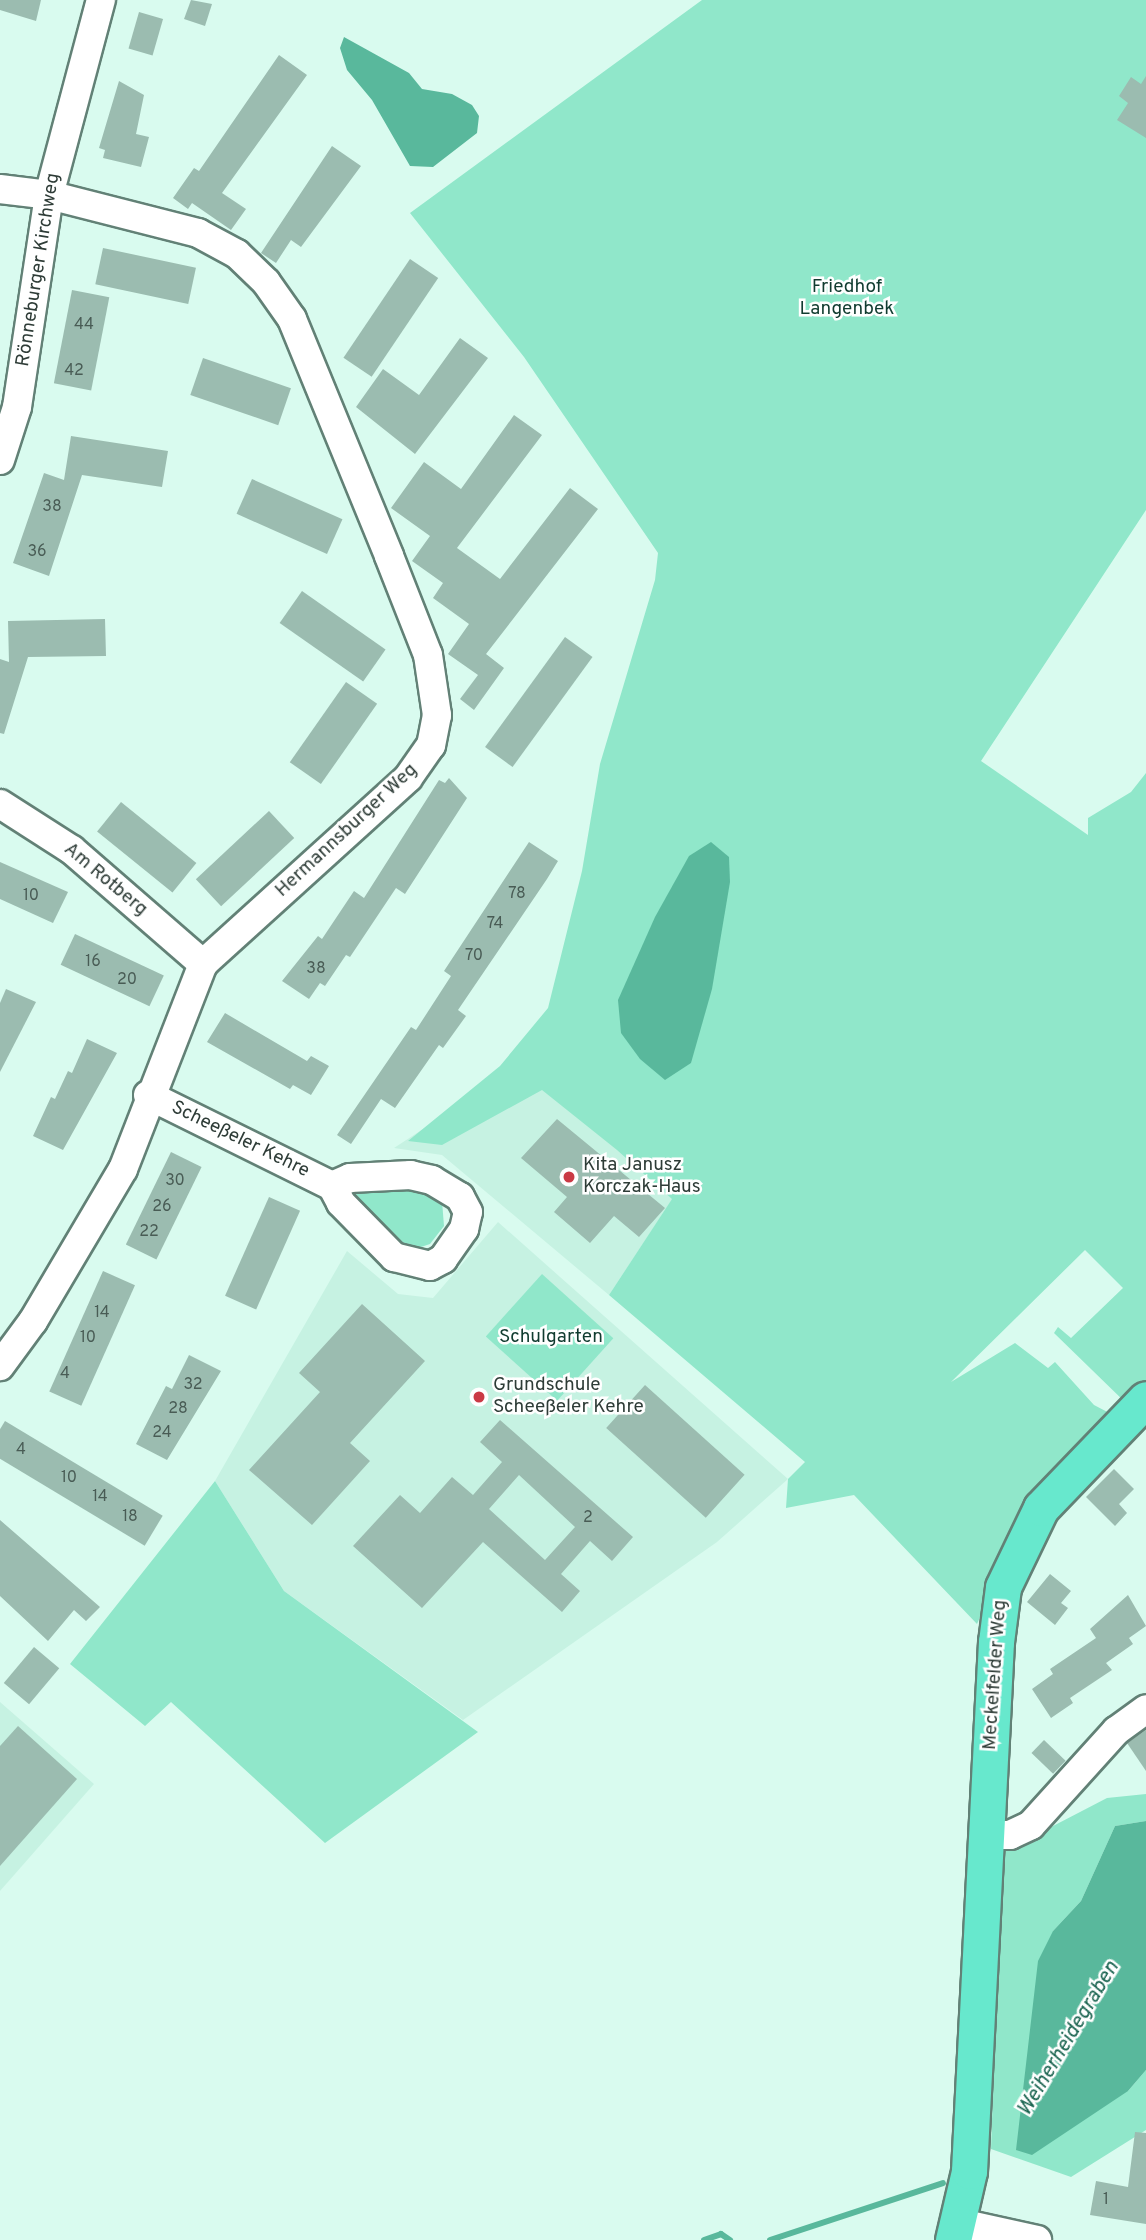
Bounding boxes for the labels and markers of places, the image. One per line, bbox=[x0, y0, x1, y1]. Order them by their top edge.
place label: Kita Janusz Korczak-Haus bbox=[583, 1155, 701, 1199]
marker: Kita Janusz Korczak-Haus bbox=[561, 1169, 577, 1185]
place label: Grundschule Scheeßeler Kehre bbox=[493, 1375, 644, 1419]
marker: Grundschule Scheeßeler Kehre bbox=[471, 1389, 487, 1405]

